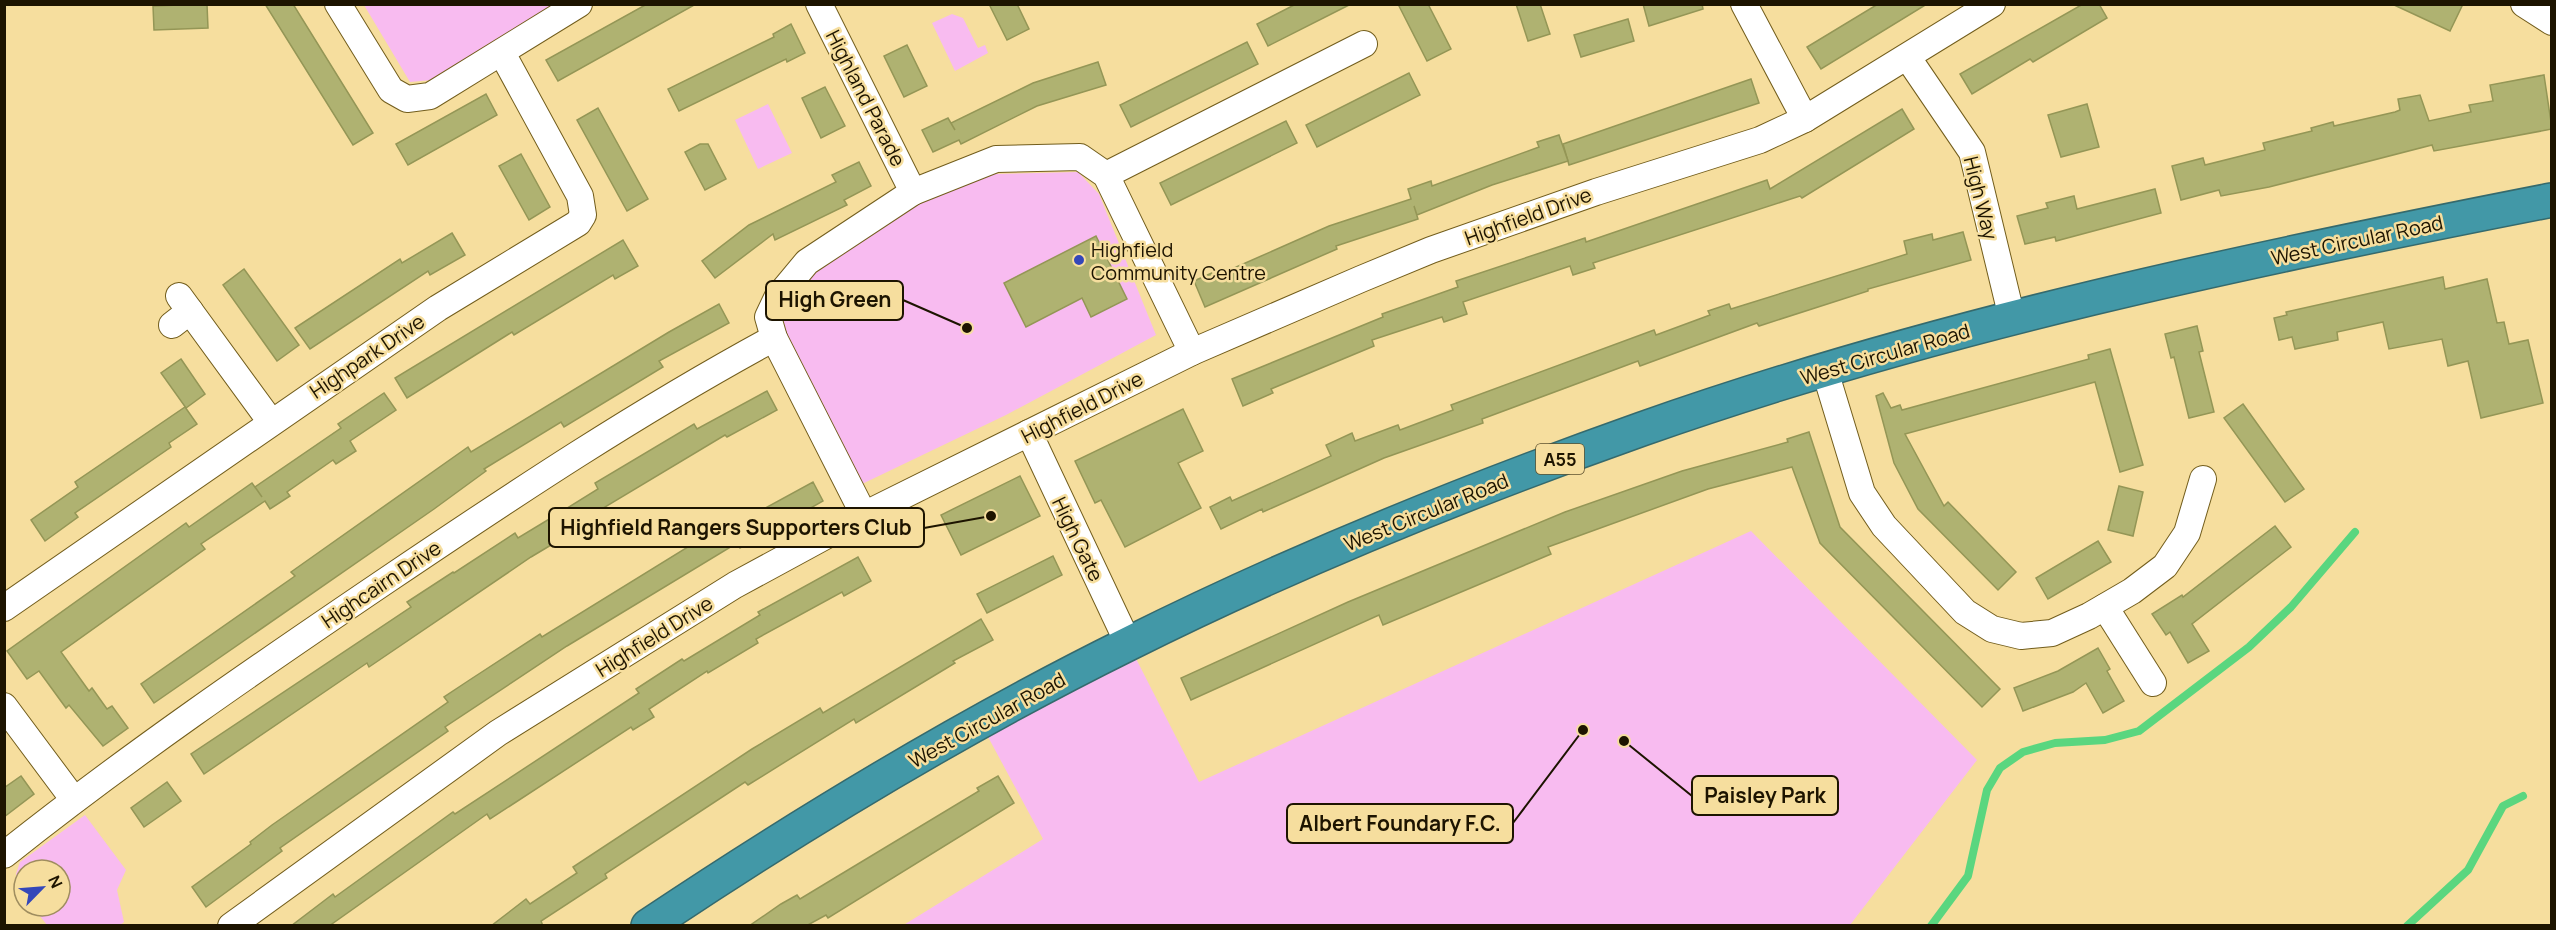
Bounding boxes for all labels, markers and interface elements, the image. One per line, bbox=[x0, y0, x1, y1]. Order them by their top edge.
street label: Highland Parade bbox=[820, 25, 912, 171]
street label: High Way bbox=[1958, 154, 2004, 243]
street label: Highfield Drive bbox=[1461, 181, 1595, 251]
street label: West Circular Road bbox=[2269, 209, 2445, 271]
place label: Highfield Community Centre bbox=[1091, 236, 1266, 286]
marker: Highfield Community Centre bbox=[1072, 253, 1086, 267]
callout: High Green bbox=[766, 281, 903, 320]
text: High Green bbox=[779, 285, 891, 313]
street label: Highpark Drive bbox=[304, 308, 430, 404]
street label: West Circular Road bbox=[1797, 317, 1973, 391]
street label: Highfield Drive bbox=[1017, 365, 1147, 449]
road number: A55 bbox=[1536, 444, 1584, 474]
street label: West Circular Road bbox=[1340, 467, 1512, 557]
street label: High Gate bbox=[1046, 492, 1110, 586]
callout: Highfield Rangers Supporters Club bbox=[549, 508, 924, 547]
text: Highfield Rangers Supporters Club bbox=[560, 513, 912, 541]
street label: Highcairn Drive bbox=[316, 534, 446, 634]
street label: Highfield Drive bbox=[590, 589, 718, 683]
street label: West Circular Road bbox=[904, 666, 1070, 774]
callout: Paisley Park bbox=[1692, 776, 1838, 815]
text: Paisley Park bbox=[1704, 781, 1827, 809]
callout: Albert Foundary F.C. bbox=[1287, 804, 1513, 843]
text: Albert Foundary F.C. bbox=[1299, 809, 1501, 837]
north arrow bbox=[12, 858, 72, 918]
text: N bbox=[43, 872, 68, 892]

